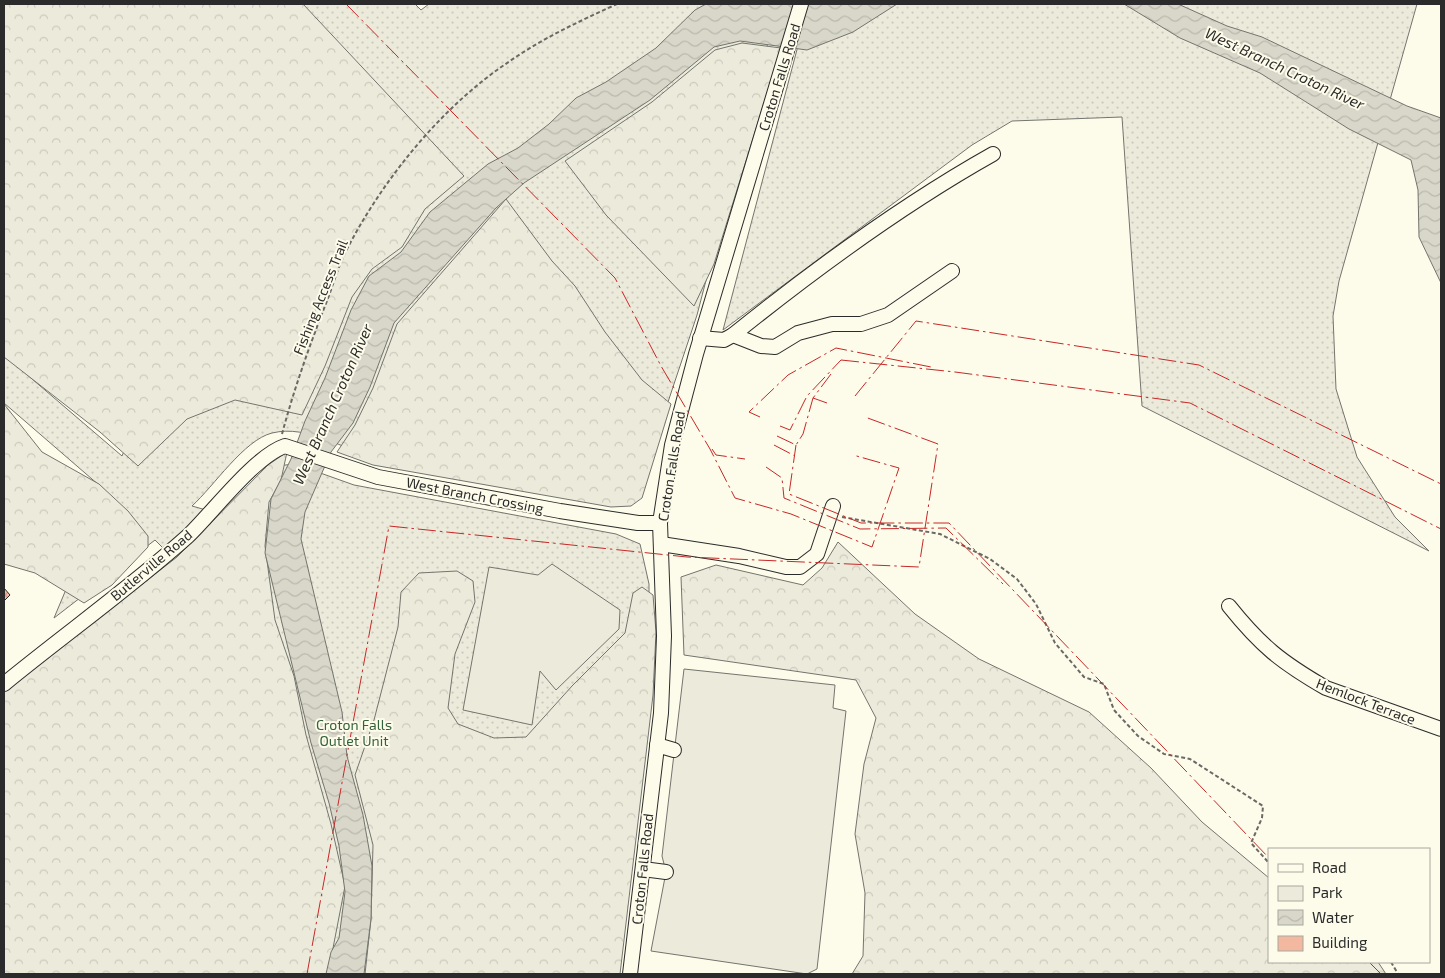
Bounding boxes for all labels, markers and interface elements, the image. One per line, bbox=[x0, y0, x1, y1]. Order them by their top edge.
street label: Croton Falls Road bbox=[755, 21, 803, 133]
water label: West Branch Croton River bbox=[1202, 23, 1369, 113]
street label: Fishing Access Trail bbox=[289, 236, 351, 357]
water label: West Branch Croton River bbox=[288, 320, 376, 487]
street label: Croton Falls Road bbox=[654, 410, 688, 522]
street label: West Branch Crossing bbox=[405, 473, 545, 517]
street label: Butlerville Road bbox=[107, 526, 195, 604]
street label: Hemlock Terrace bbox=[1314, 674, 1418, 728]
park label: Croton Falls Outlet Unit bbox=[316, 716, 392, 749]
street label: Croton Falls Road bbox=[628, 813, 656, 925]
legend bbox=[1268, 848, 1430, 963]
text: Road bbox=[1312, 858, 1347, 876]
text: Park bbox=[1312, 883, 1343, 901]
text: Water bbox=[1312, 908, 1354, 926]
text: Building bbox=[1312, 933, 1368, 951]

